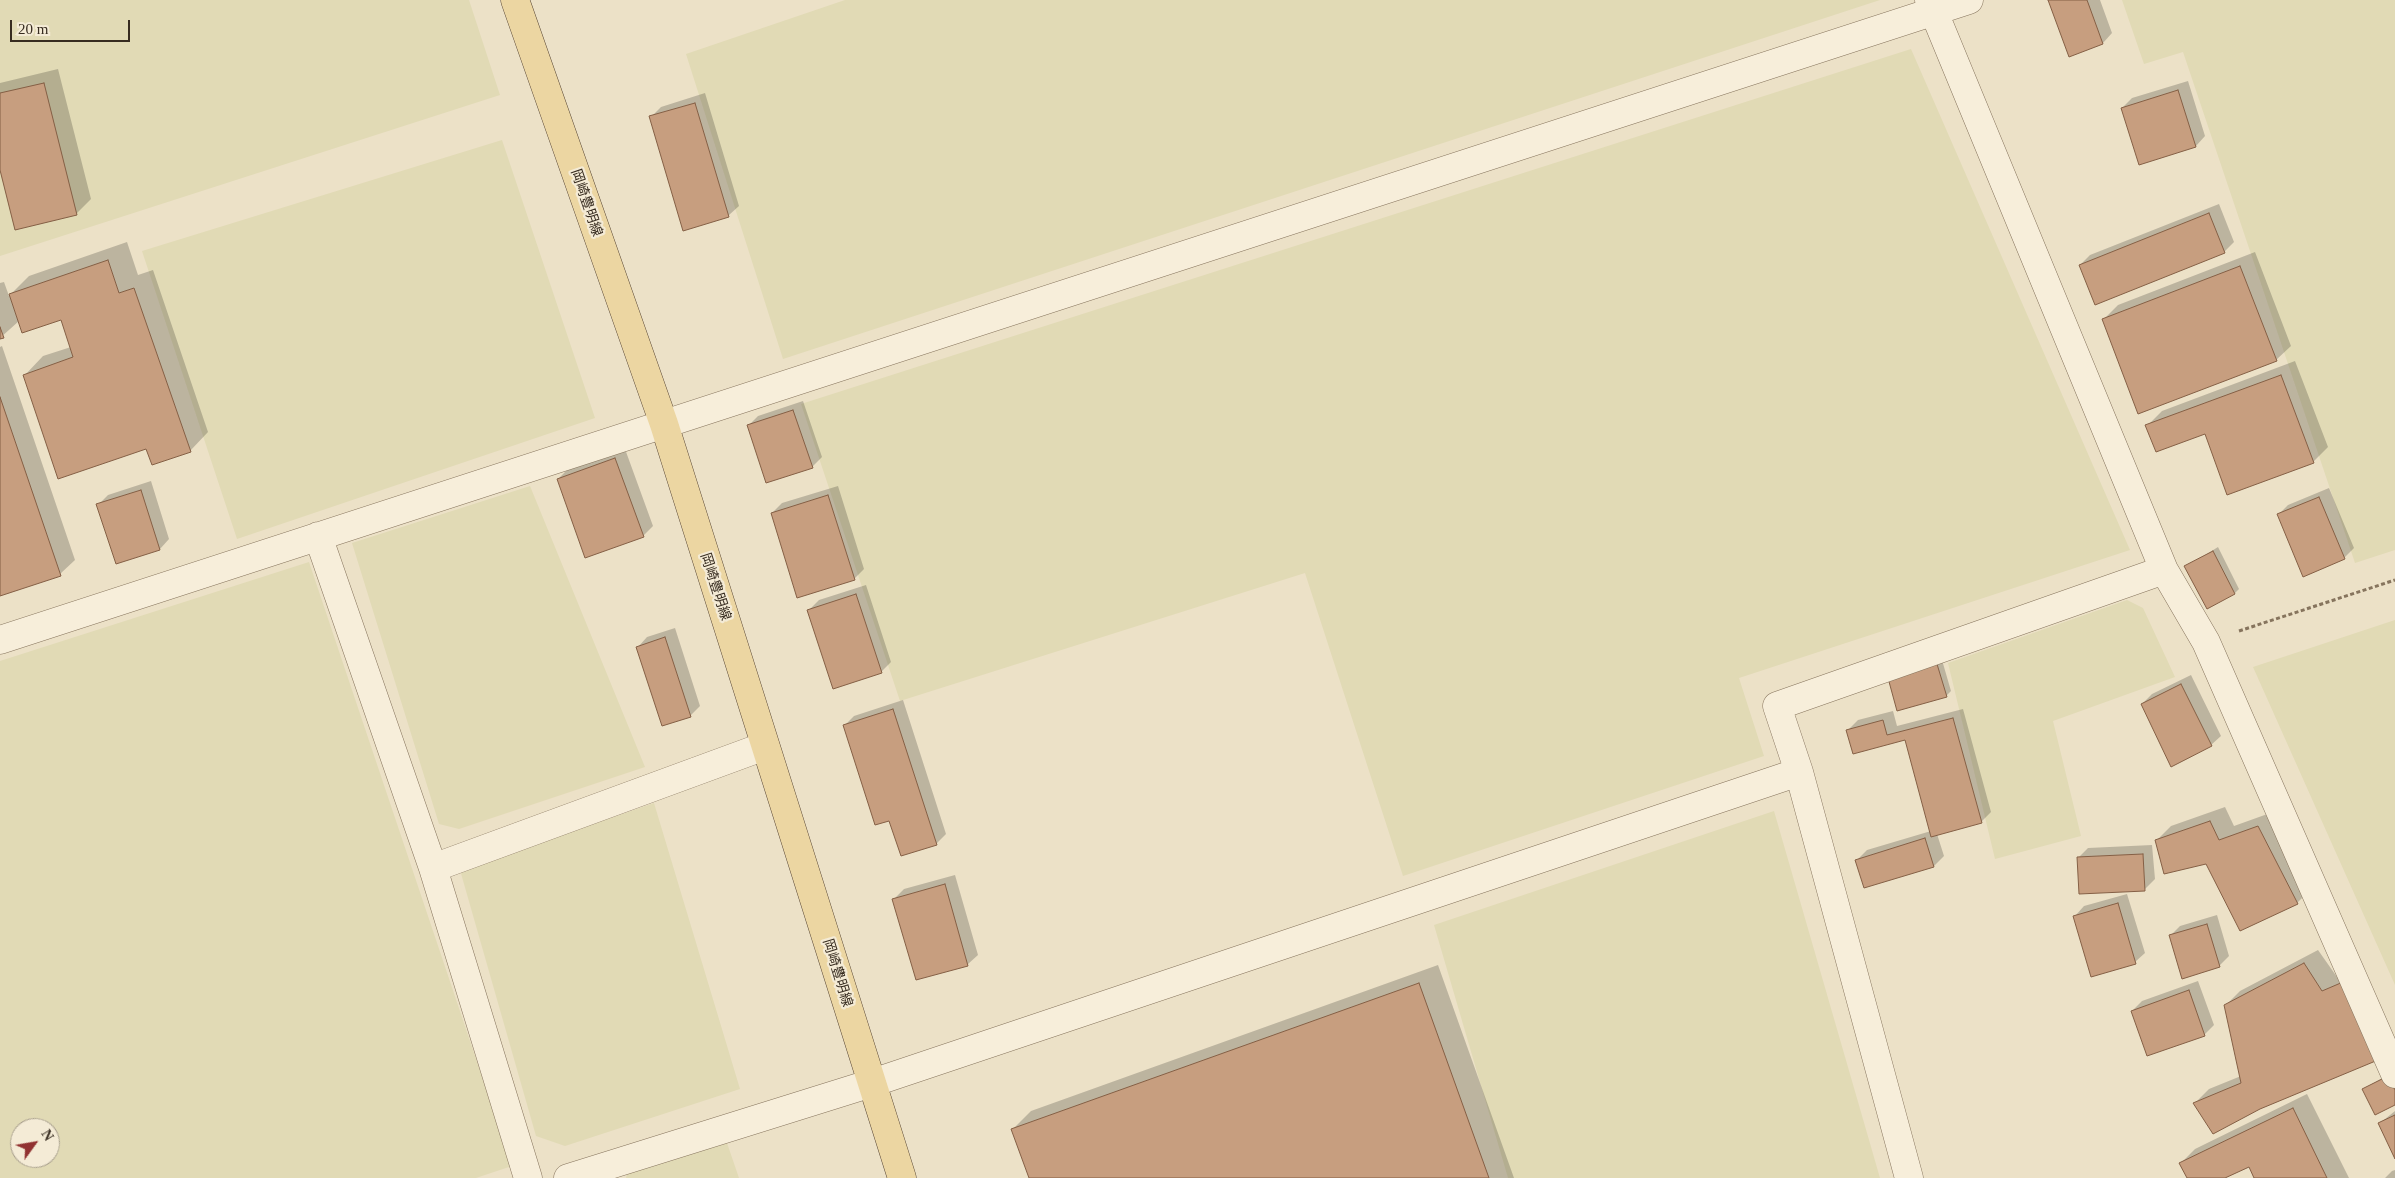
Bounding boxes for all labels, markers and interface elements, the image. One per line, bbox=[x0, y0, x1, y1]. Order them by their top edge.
scale bar bbox=[12, 10, 132, 42]
text: 20 m bbox=[18, 21, 48, 37]
street label: 岡崎豊明線 bbox=[567, 167, 605, 239]
street label: 岡崎豊明線 bbox=[696, 551, 734, 623]
street label: 岡崎豊明線 bbox=[819, 937, 855, 1009]
north arrow bbox=[10, 1118, 60, 1168]
text: N bbox=[38, 1127, 56, 1144]

